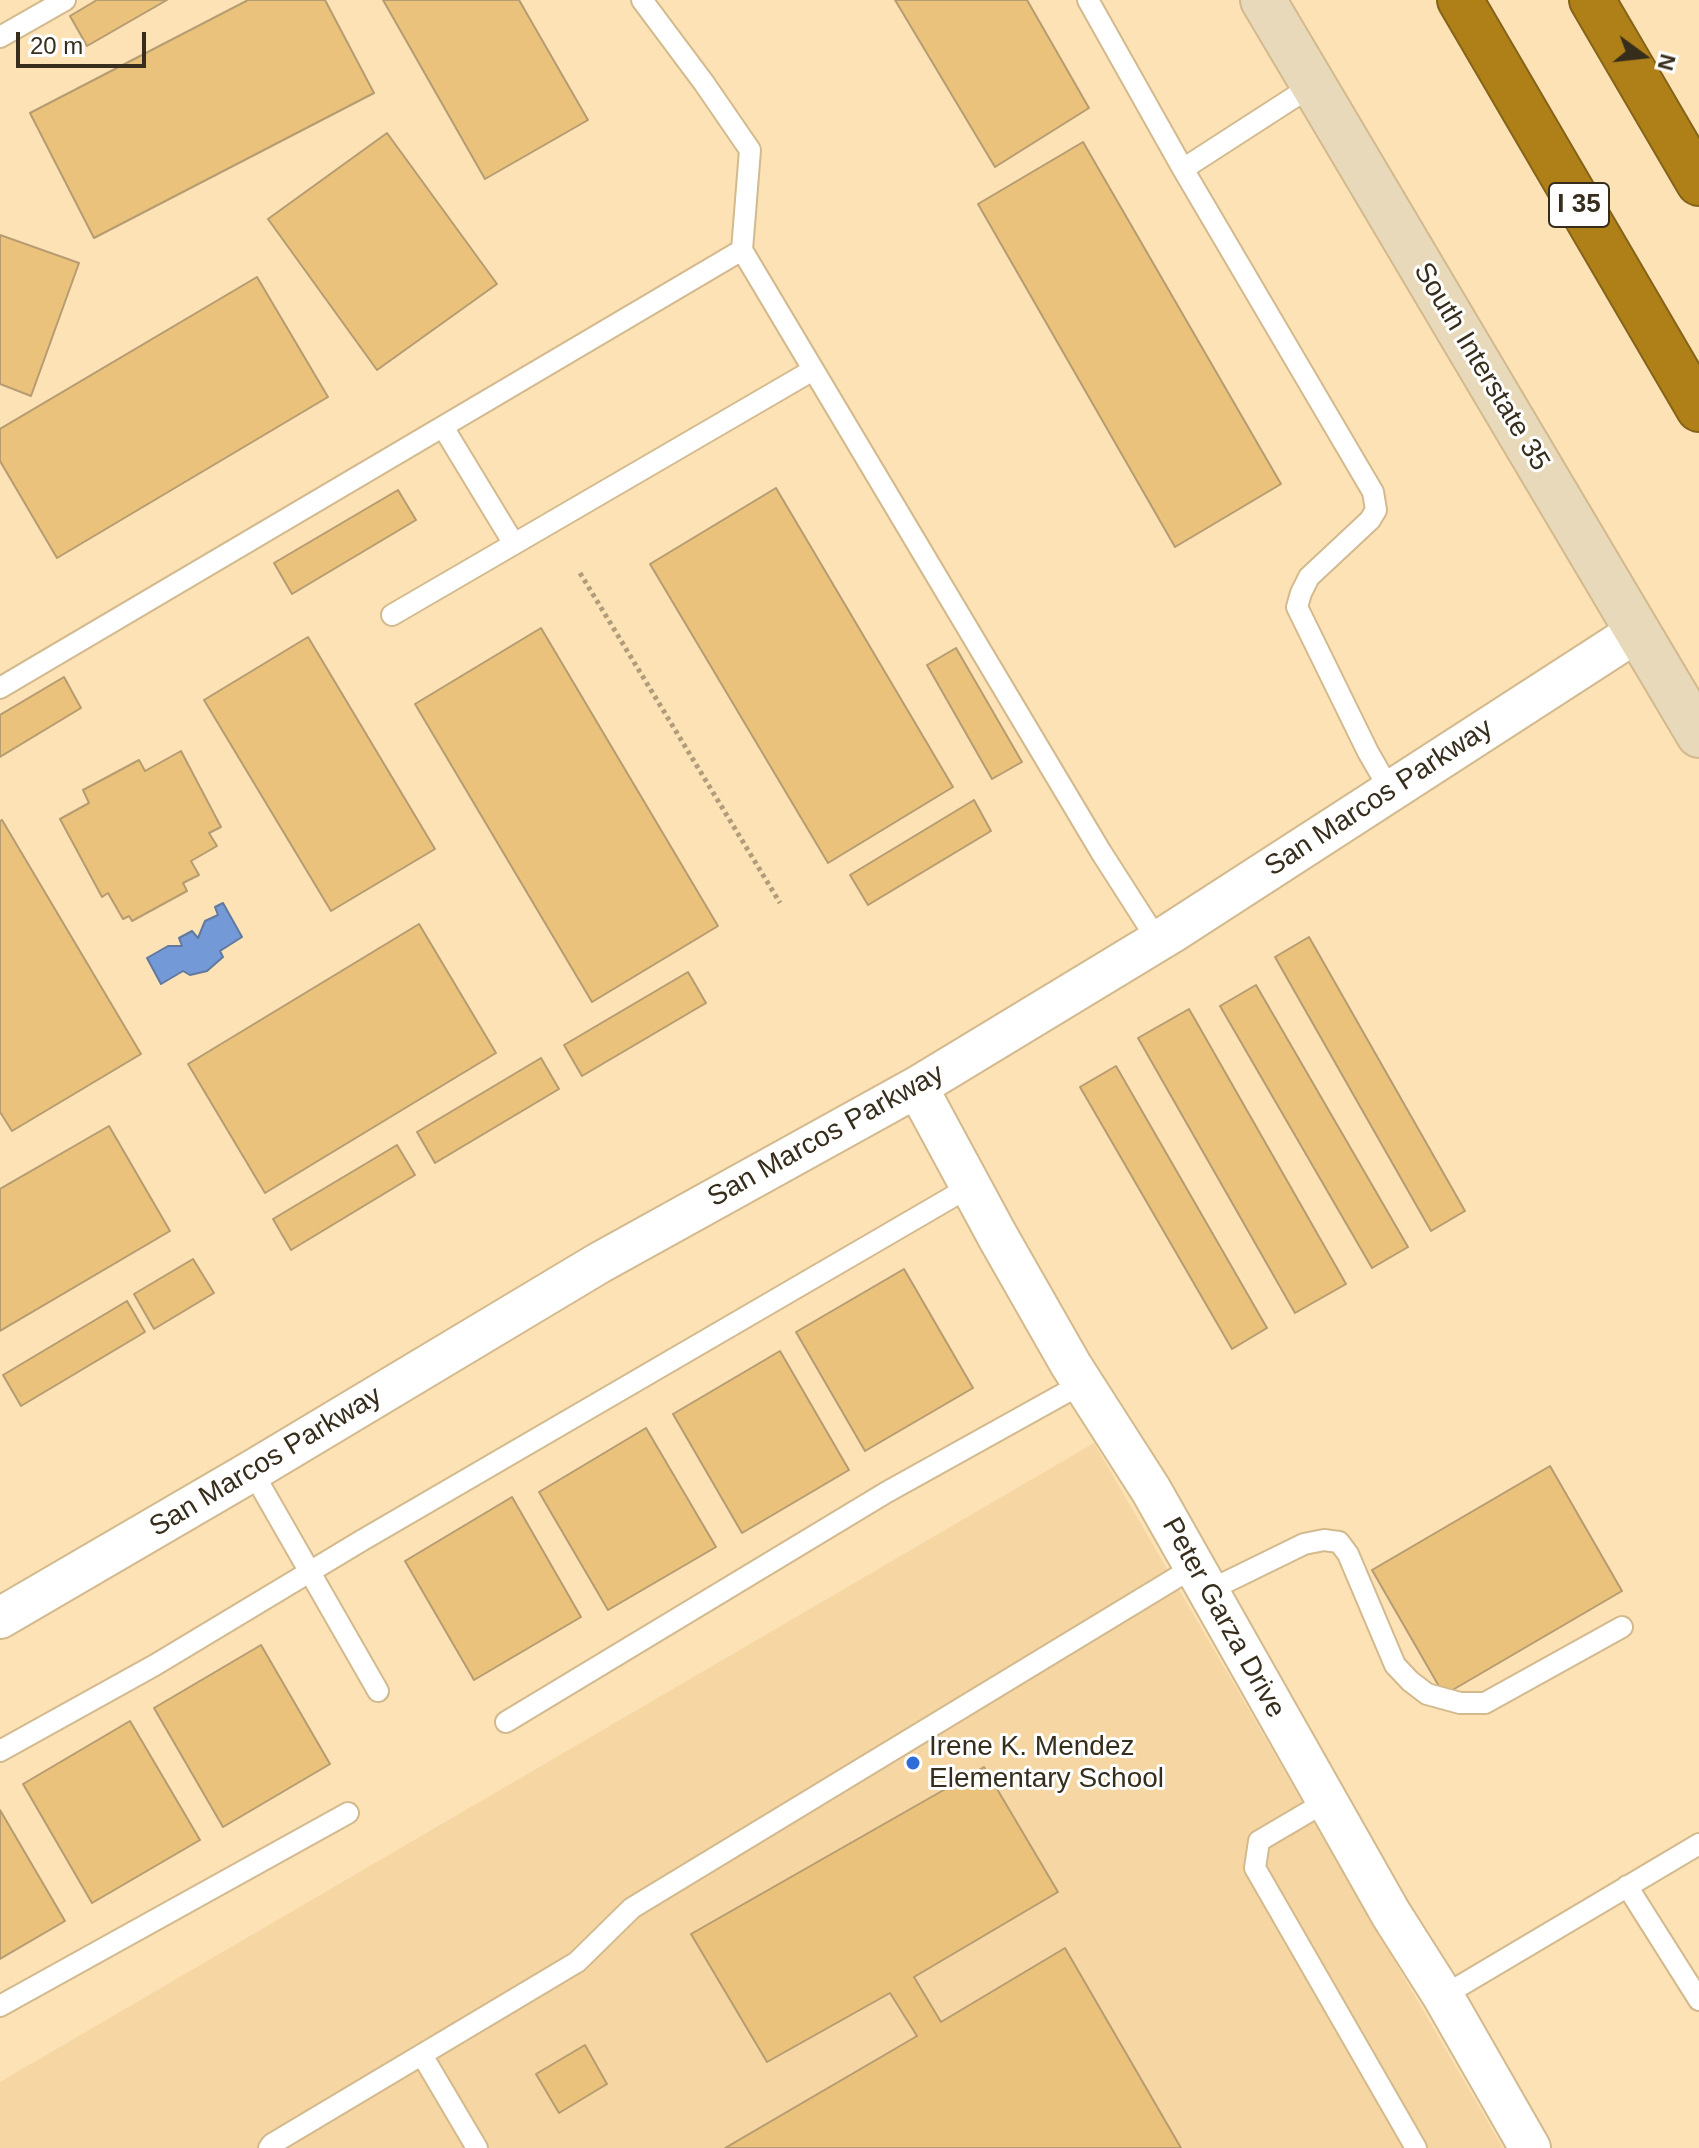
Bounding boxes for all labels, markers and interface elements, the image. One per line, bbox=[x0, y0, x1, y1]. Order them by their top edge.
scale bar bbox=[20, 16, 150, 66]
north arrow bbox=[1603, 16, 1683, 96]
text: 20 m bbox=[30, 32, 83, 59]
text: N bbox=[1653, 51, 1681, 73]
road number: I 35 bbox=[1549, 183, 1609, 227]
street label: South Interstate 35 bbox=[1406, 257, 1556, 477]
street label: San Marcos Parkway bbox=[1259, 712, 1499, 884]
street label: San Marcos Parkway bbox=[702, 1057, 950, 1215]
street label: San Marcos Parkway bbox=[144, 1379, 388, 1545]
street label: Peter Garza Drive bbox=[1154, 1512, 1292, 1724]
place label: Irene K. Mendez Elementary School bbox=[929, 1730, 1164, 1796]
marker: Irene K. Mendez Elementary School bbox=[904, 1754, 922, 1772]

